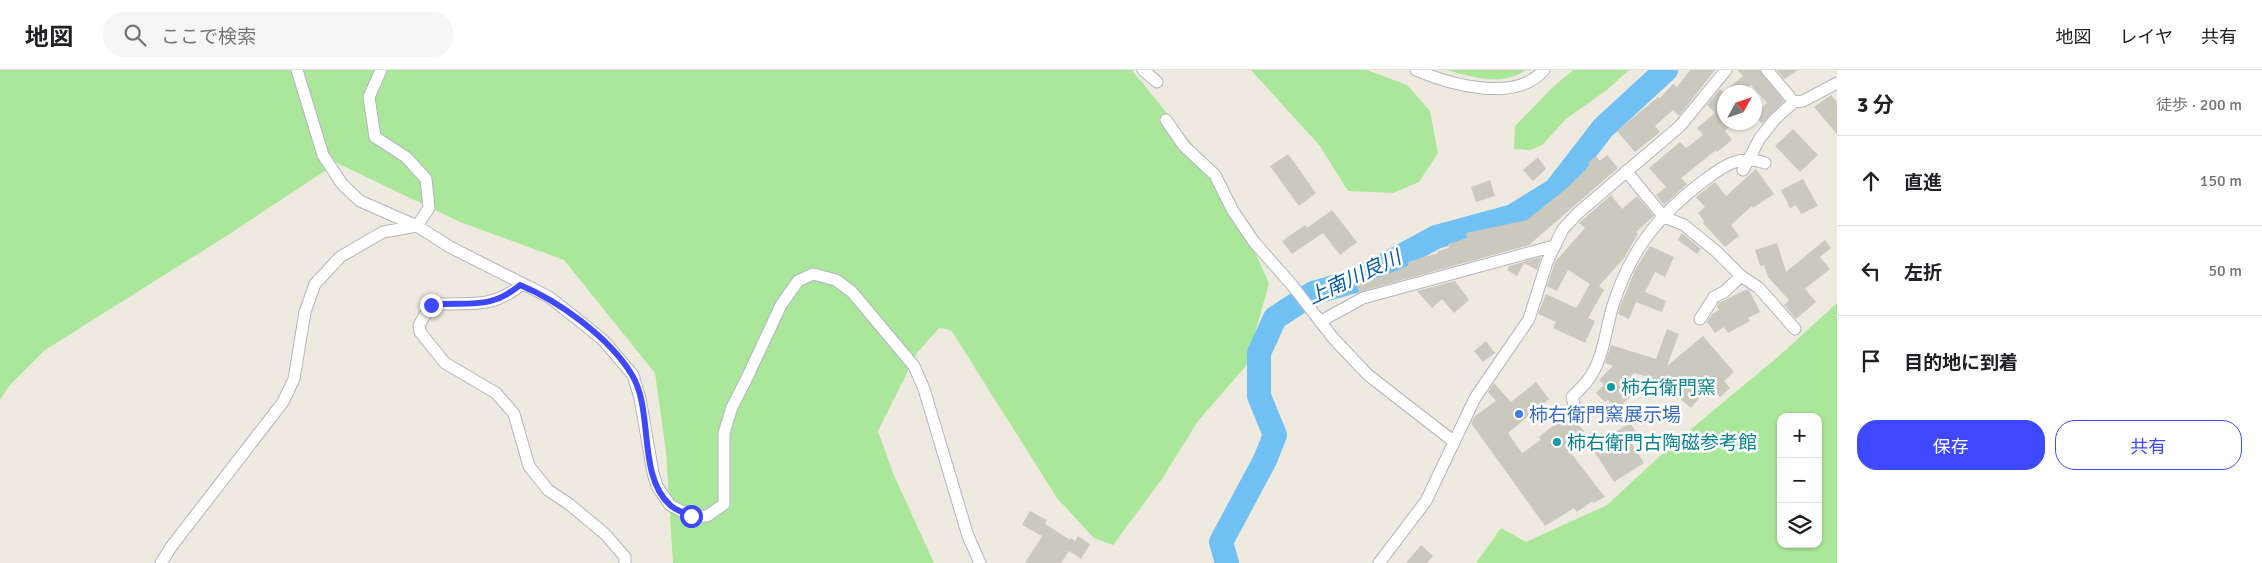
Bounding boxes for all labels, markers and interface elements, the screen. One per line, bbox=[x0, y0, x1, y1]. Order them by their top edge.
search box bbox=[103, 12, 453, 57]
icon: search bbox=[121, 21, 149, 49]
text: 地図 bbox=[25, 22, 73, 52]
text: ここで検索 bbox=[161, 25, 256, 49]
text: 地図 bbox=[2056, 26, 2092, 48]
text: レイヤ bbox=[2120, 26, 2173, 48]
text: 共有 bbox=[2201, 26, 2237, 48]
north arrow bbox=[1717, 85, 1762, 130]
text: 3 分 bbox=[1857, 92, 1894, 118]
text: 徒歩 · 200 m bbox=[2156, 95, 2242, 115]
icon: ahead bbox=[1857, 167, 1885, 195]
text: 直進 bbox=[1904, 171, 1942, 195]
text: 150 m bbox=[2200, 171, 2242, 191]
water label: 上南川良川 bbox=[1304, 244, 1407, 310]
icon: left bbox=[1857, 257, 1885, 285]
text: 左折 bbox=[1904, 261, 1942, 285]
text: 50 m bbox=[2208, 261, 2242, 281]
route end bbox=[420, 294, 443, 317]
icon: arrive bbox=[1857, 347, 1885, 375]
text: 目的地に到着 bbox=[1904, 351, 2018, 375]
place label: 柿右衛門窯 bbox=[1621, 376, 1716, 400]
marker: 柿右衛門窯 bbox=[1605, 381, 1617, 393]
place label: 柿右衛門窯展示場 bbox=[1529, 403, 1681, 427]
marker: 柿右衛門窯展示場 bbox=[1513, 408, 1525, 420]
map controls bbox=[1777, 413, 1822, 548]
button: + bbox=[1777, 413, 1822, 458]
button: 保存 bbox=[1857, 420, 2045, 470]
button: 共有 bbox=[2055, 420, 2242, 470]
place label: 柿右衛門古陶磁参考館 bbox=[1567, 431, 1757, 455]
marker: 柿右衛門古陶磁参考館 bbox=[1551, 436, 1563, 448]
button: − bbox=[1777, 458, 1822, 503]
button: layers bbox=[1777, 503, 1822, 548]
route start bbox=[680, 505, 703, 528]

